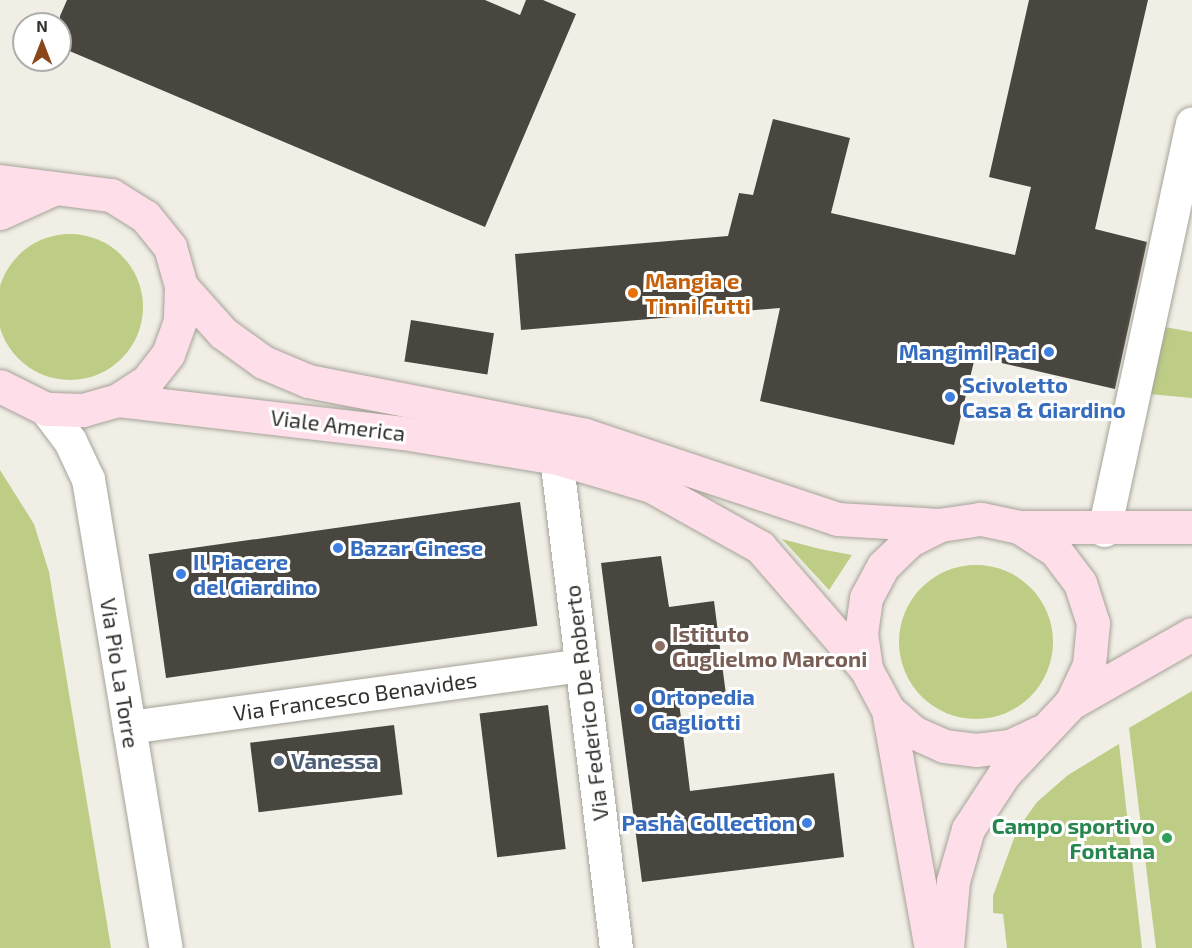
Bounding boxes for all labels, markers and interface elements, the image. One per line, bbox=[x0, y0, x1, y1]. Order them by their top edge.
north arrow bbox=[12, 12, 72, 72]
text: N bbox=[36, 16, 48, 35]
place label: Mangia e Tinni Futti bbox=[645, 267, 751, 318]
marker: Mangia e Tinni Futti bbox=[626, 286, 640, 300]
place label: Mangimi Paci bbox=[899, 339, 1037, 365]
marker: Mangimi Paci bbox=[1042, 345, 1056, 359]
place label: Scivoletto Casa & Giardino bbox=[962, 371, 1126, 422]
marker: Scivoletto Casa & Giardino bbox=[943, 390, 957, 404]
street label: Viale America bbox=[269, 404, 407, 446]
place label: Bazar Cinese bbox=[350, 535, 484, 561]
marker: Bazar Cinese bbox=[331, 541, 345, 555]
place label: Il Piacere del Giardino bbox=[193, 548, 318, 600]
marker: Il Piacere del Giardino bbox=[174, 567, 188, 581]
street label: Via Federico De Roberto bbox=[558, 584, 614, 822]
street label: Via Pio La Torre bbox=[95, 596, 145, 750]
place label: Istituto Guglielmo Marconi bbox=[672, 620, 867, 672]
marker: Istituto Guglielmo Marconi bbox=[653, 639, 667, 653]
street label: Via Francesco Benavides bbox=[232, 666, 478, 726]
place label: Ortopedia Gagliotti bbox=[651, 683, 755, 734]
marker: Ortopedia Gagliotti bbox=[632, 702, 646, 716]
place label: Vanessa bbox=[291, 748, 379, 774]
marker: Vanessa bbox=[272, 754, 286, 768]
place label: Pashà Collection bbox=[622, 810, 795, 836]
place label: Campo sportivo Fontana bbox=[992, 812, 1155, 864]
marker: Pashà Collection bbox=[800, 816, 814, 830]
marker: Campo sportivo Fontana bbox=[1160, 831, 1174, 845]

